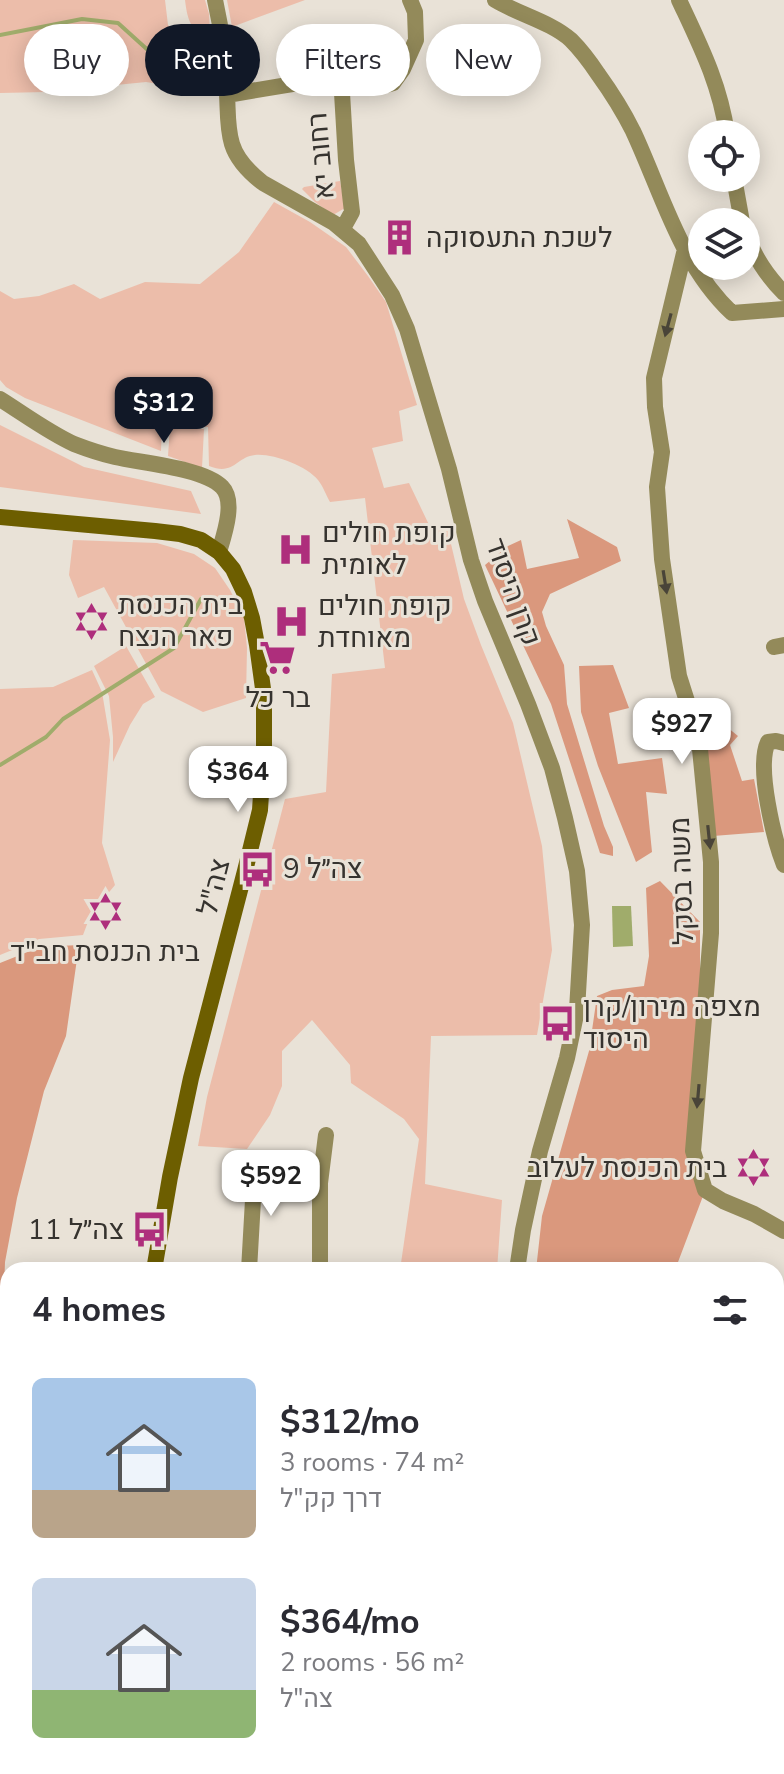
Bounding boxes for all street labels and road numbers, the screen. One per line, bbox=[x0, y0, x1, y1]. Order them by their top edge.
street label: רחוב יא bbox=[298, 111, 344, 201]
street label: קרן היסוד bbox=[476, 533, 550, 651]
street label: משה בסקל bbox=[661, 816, 703, 946]
street label: צה"ל bbox=[189, 855, 239, 919]

